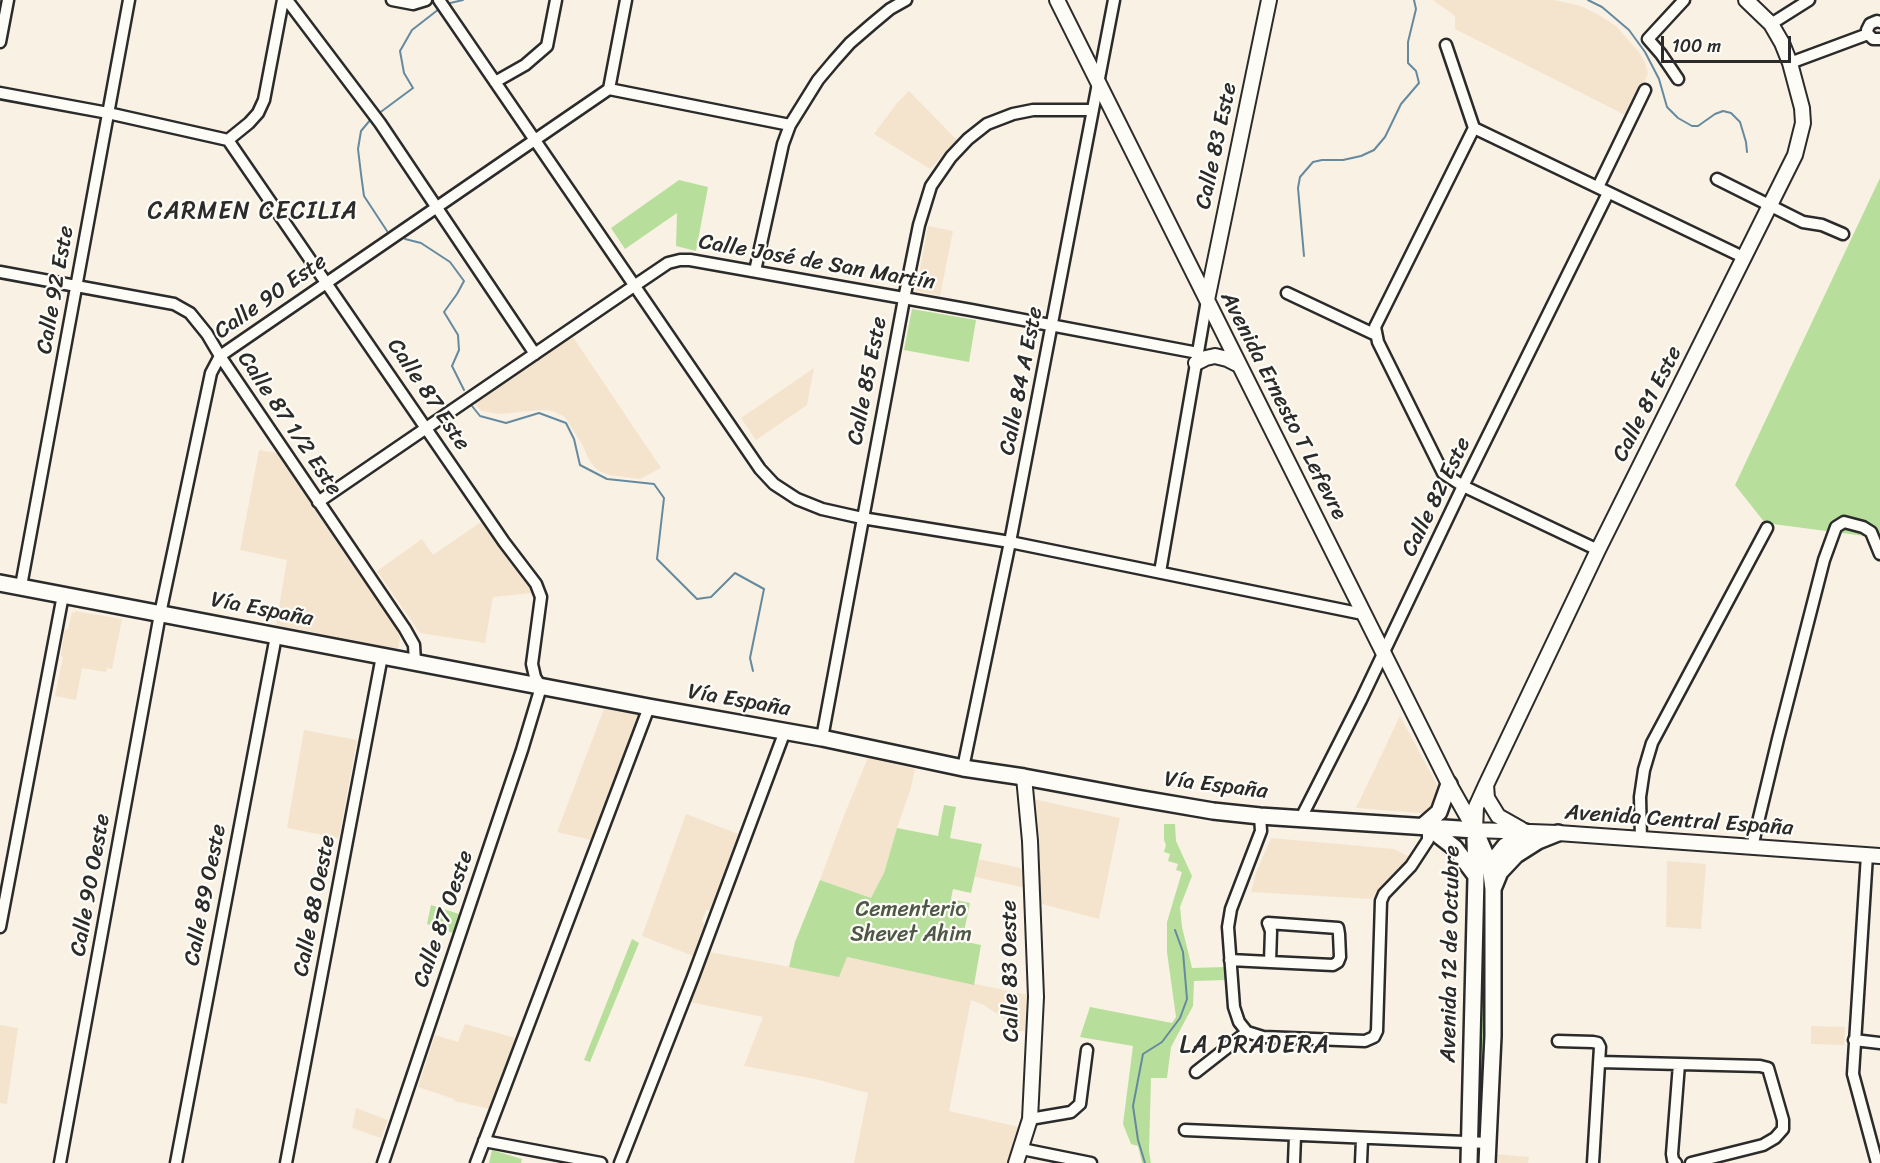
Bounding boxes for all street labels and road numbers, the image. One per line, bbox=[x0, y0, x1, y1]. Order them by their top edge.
street label: Calle 83 Este bbox=[1191, 80, 1243, 212]
street label: Calle 92 Este bbox=[32, 224, 80, 356]
street label: Calle José de San Martín bbox=[697, 229, 937, 297]
street label: Calle 90 Este bbox=[210, 249, 332, 345]
street label: Avenida Ernesto T Lefevre bbox=[1214, 288, 1352, 524]
street label: Calle 84 A Este bbox=[995, 305, 1049, 457]
street label: Calle 85 Este bbox=[843, 315, 893, 447]
street label: Calle 87 Este bbox=[381, 334, 475, 456]
street label: Calle 81 Este bbox=[1608, 342, 1688, 466]
street label: Calle 87 1/2 Este bbox=[231, 347, 347, 501]
street label: Calle 82 Este bbox=[1397, 433, 1477, 561]
street label: Vía España bbox=[209, 587, 315, 633]
street label: Vía España bbox=[686, 679, 792, 723]
street label: Vía España bbox=[1163, 767, 1269, 805]
street label: Avenida Central España bbox=[1564, 800, 1794, 842]
street label: Calle 90 Oeste bbox=[65, 812, 117, 958]
street label: Calle 89 Oeste bbox=[179, 822, 233, 968]
street label: Calle 88 Oeste bbox=[288, 833, 342, 979]
street label: Avenida 12 de Octubre bbox=[1436, 845, 1466, 1063]
street label: Calle 87 Oeste bbox=[408, 847, 480, 991]
street label: Calle 83 Oeste bbox=[997, 900, 1025, 1042]

